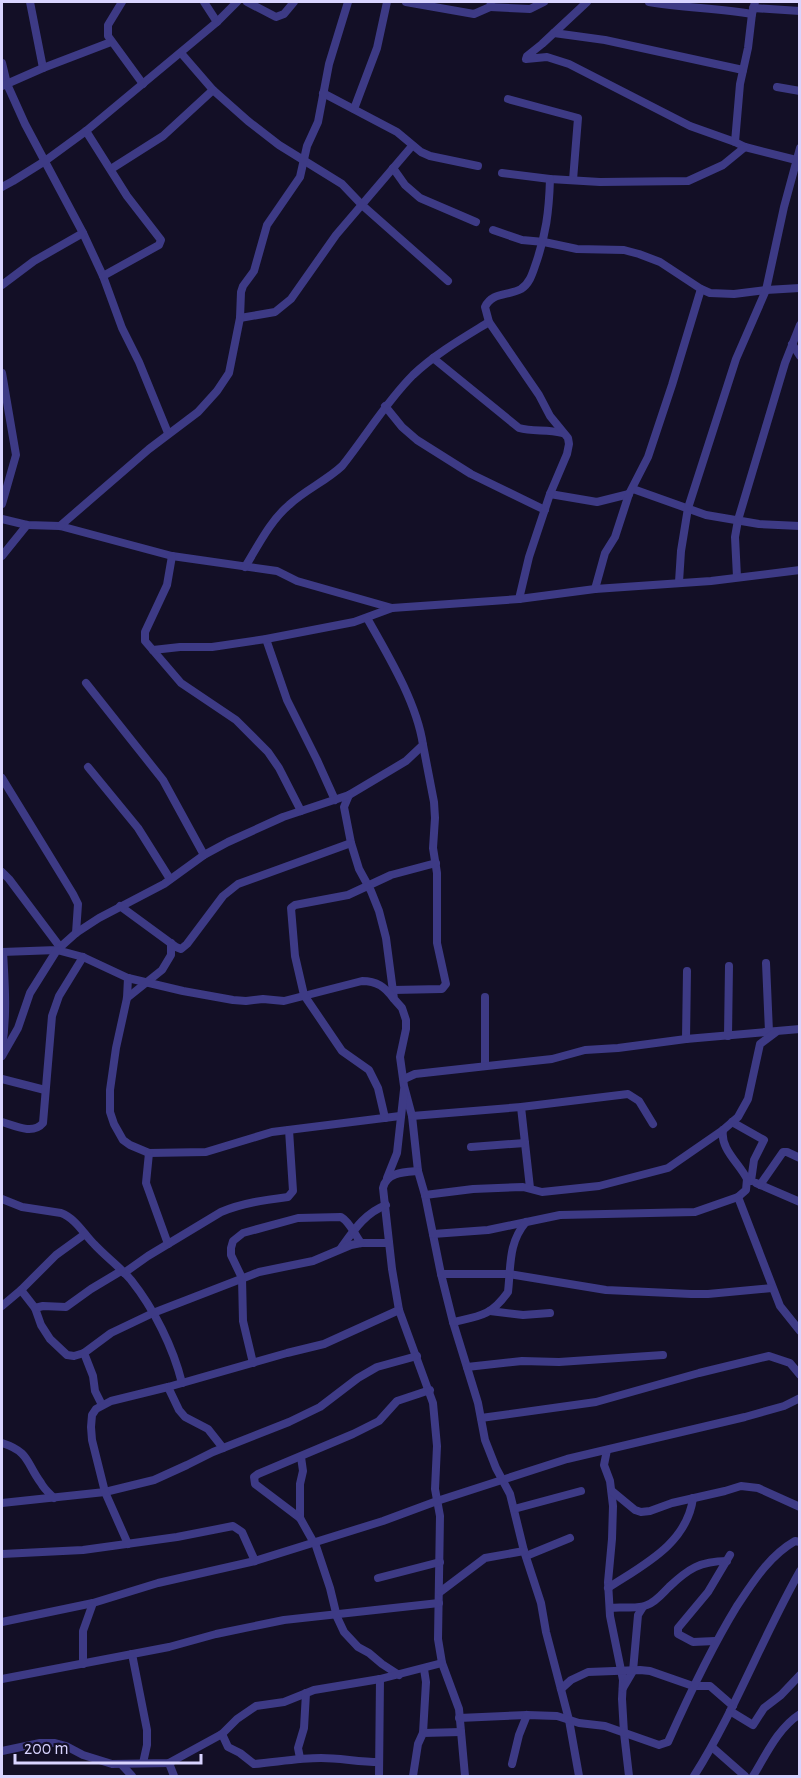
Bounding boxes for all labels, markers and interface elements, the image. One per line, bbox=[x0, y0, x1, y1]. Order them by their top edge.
scale bar bbox=[15, 1727, 201, 1765]
text: 200 m bbox=[24, 1740, 69, 1758]

